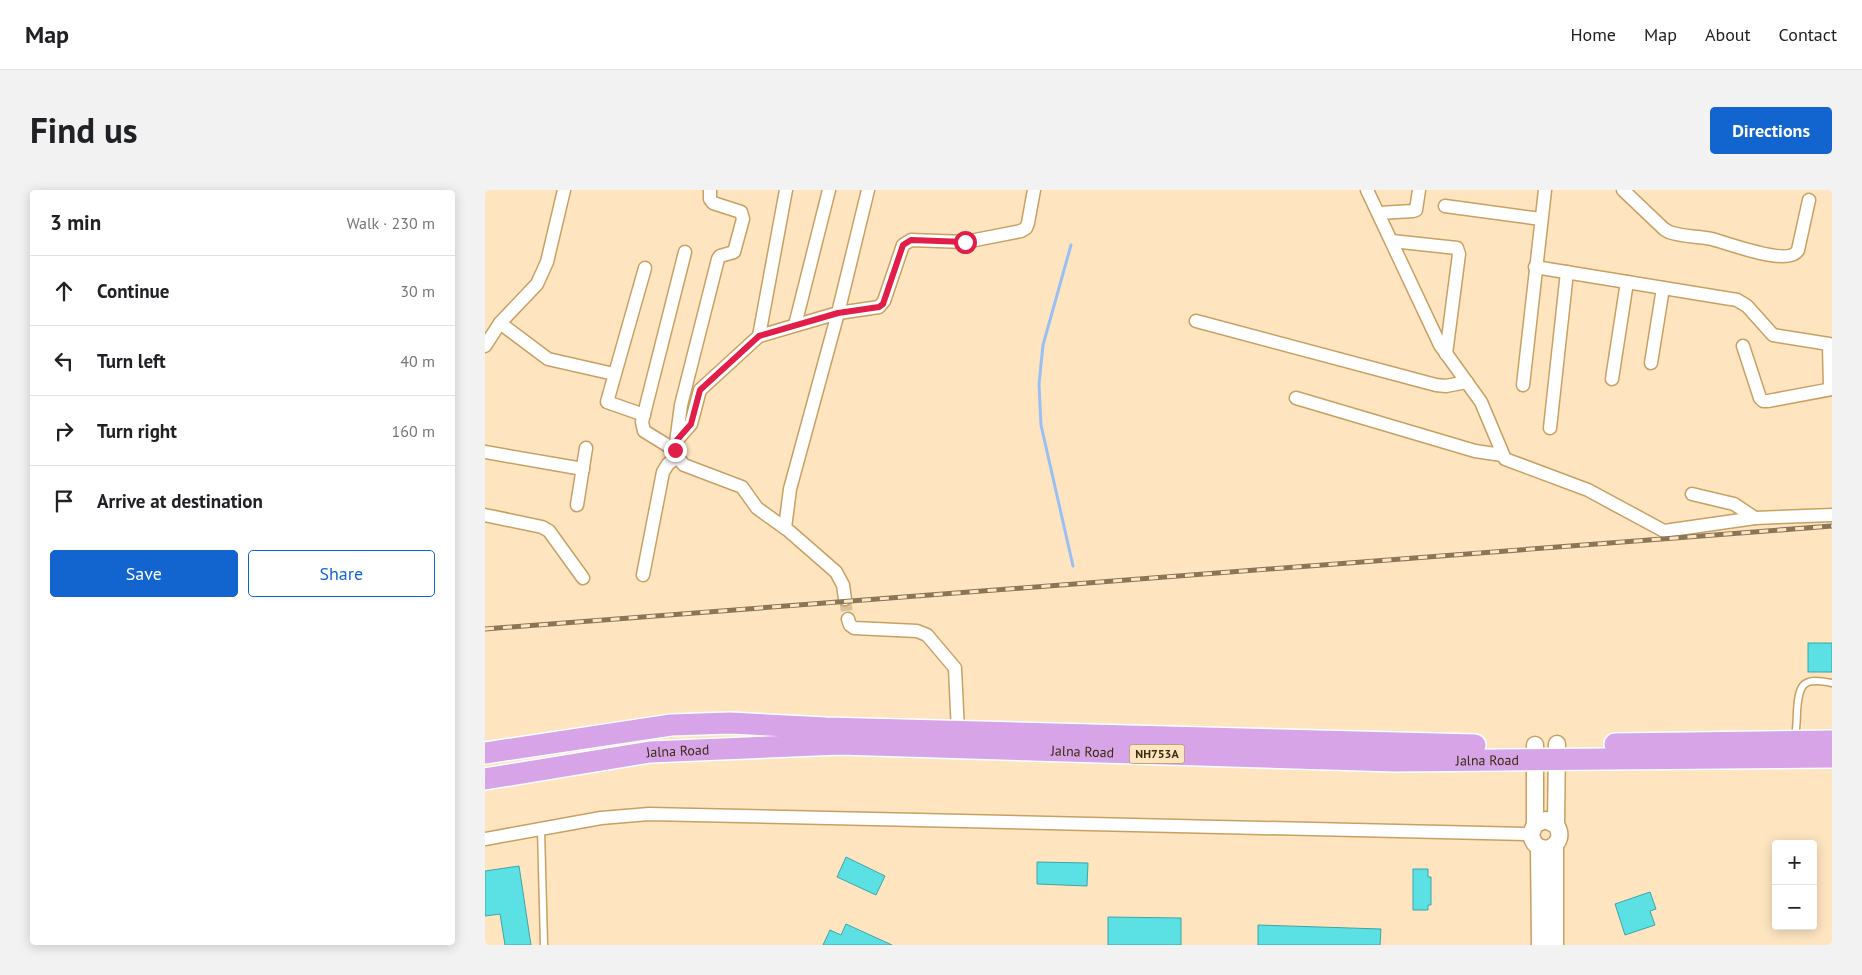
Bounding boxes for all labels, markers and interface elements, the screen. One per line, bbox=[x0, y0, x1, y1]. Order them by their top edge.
text: Map bbox=[25, 19, 69, 50]
text: Home bbox=[1570, 23, 1616, 46]
text: Map bbox=[1644, 23, 1677, 46]
text: About bbox=[1705, 23, 1751, 46]
text: Contact bbox=[1779, 23, 1837, 46]
text: Find us bbox=[30, 107, 138, 153]
button: Directions bbox=[1710, 107, 1832, 154]
text: 3 min bbox=[50, 209, 101, 236]
text: Walk · 230 m bbox=[346, 213, 435, 233]
route start bbox=[954, 231, 977, 254]
icon: ahead bbox=[50, 277, 78, 305]
text: Continue bbox=[97, 279, 169, 303]
text: 30 m bbox=[400, 281, 435, 301]
icon: left bbox=[50, 347, 78, 375]
text: Turn left bbox=[97, 349, 166, 373]
text: 40 m bbox=[400, 351, 435, 371]
icon: right bbox=[50, 417, 78, 445]
text: Turn right bbox=[97, 419, 177, 443]
text: 160 m bbox=[392, 421, 435, 441]
route end bbox=[664, 439, 687, 462]
icon: arrive bbox=[50, 487, 78, 515]
text: Arrive at destination bbox=[97, 489, 263, 513]
button: Save bbox=[50, 550, 238, 597]
button: Share bbox=[248, 550, 435, 597]
street label: Jalna Road bbox=[644, 741, 710, 762]
street label: Jalna Road bbox=[1050, 741, 1114, 761]
road number: NH753A bbox=[1129, 744, 1185, 764]
street label: Jalna Road bbox=[1455, 751, 1519, 769]
map controls bbox=[1772, 840, 1817, 930]
button: + bbox=[1772, 840, 1817, 885]
button: − bbox=[1772, 885, 1817, 930]

